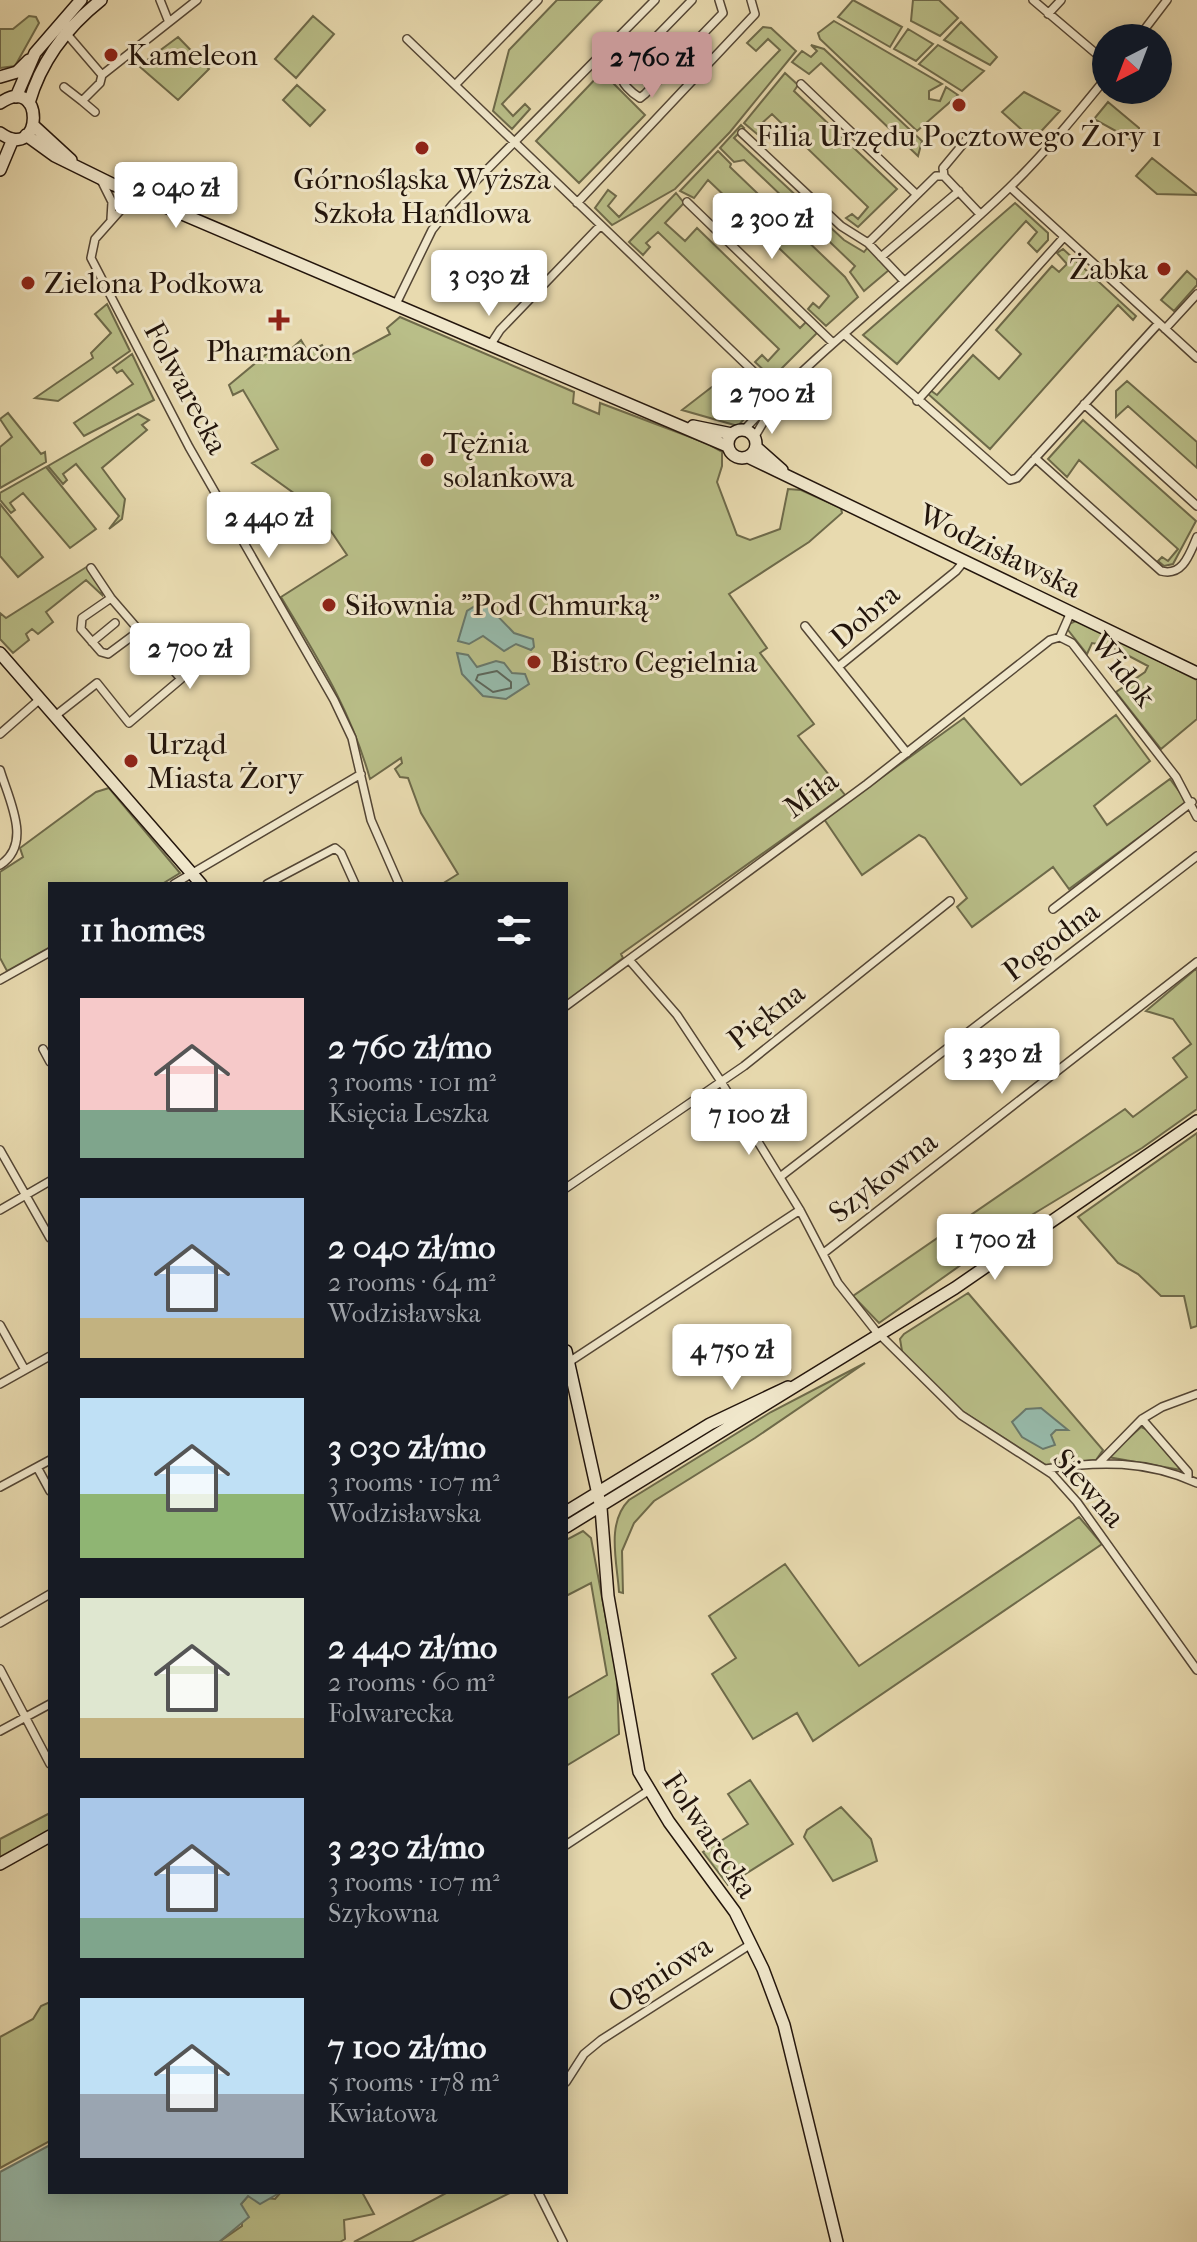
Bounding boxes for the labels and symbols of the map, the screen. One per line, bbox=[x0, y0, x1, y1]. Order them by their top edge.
north arrow bbox=[1092, 24, 1172, 104]
pin: 2 760 zł bbox=[569, 32, 735, 100]
place label: Kameleon bbox=[127, 38, 258, 73]
marker: Kameleon bbox=[102, 46, 120, 64]
marker: Filia Urzędu Pocztowego Żory 1 bbox=[950, 96, 968, 114]
place label: Filia Urzędu Pocztowego Żory 1 bbox=[756, 119, 1162, 154]
marker: Górnośląska Wyższa Szkoła Handlowa bbox=[413, 139, 431, 157]
pin: 2 040 zł bbox=[93, 162, 259, 230]
place label: Górnośląska Wyższa Szkoła Handlowa bbox=[293, 162, 552, 231]
pin: 2 300 zł bbox=[689, 193, 855, 261]
pin: 3 030 zł bbox=[406, 250, 572, 318]
place label: Żabka bbox=[1069, 252, 1149, 287]
marker: Żabka bbox=[1155, 260, 1173, 278]
place label: Zielona Podkowa bbox=[44, 266, 264, 301]
marker: Zielona Podkowa bbox=[19, 274, 37, 292]
marker: Pharmacon bbox=[270, 311, 288, 329]
street label: Folwarecka bbox=[136, 316, 235, 461]
place label: Pharmacon bbox=[206, 334, 353, 369]
pin: 2 700 zł bbox=[689, 368, 855, 436]
place label: Tężnia solankowa bbox=[443, 426, 575, 495]
marker: Tężnia solankowa bbox=[418, 451, 436, 469]
pin: 2 440 zł bbox=[186, 492, 352, 560]
street label: Wodzisławska bbox=[912, 497, 1088, 606]
street label: Dobra bbox=[824, 576, 908, 656]
place label: Siłownia "Pod Chmurką" bbox=[345, 588, 660, 623]
marker: Siłownia "Pod Chmurką" bbox=[320, 596, 338, 614]
pin: 2 700 zł bbox=[107, 623, 273, 691]
street label: Widok bbox=[1082, 626, 1163, 715]
place label: Bistro Cegielnia bbox=[550, 645, 759, 680]
marker: Bistro Cegielnia bbox=[525, 653, 543, 671]
place label: Urząd Miasta Żory bbox=[147, 727, 304, 796]
marker: Urząd Miasta Żory bbox=[122, 752, 140, 770]
street label: Miła bbox=[777, 762, 846, 826]
street label: Pogodna bbox=[996, 893, 1107, 989]
street label: Piękna bbox=[721, 975, 813, 1057]
pin: 3 230 zł bbox=[919, 1028, 1085, 1096]
pin: 7 100 zł bbox=[666, 1089, 832, 1157]
street label: Szykowna bbox=[822, 1124, 945, 1230]
pin: 1 700 zł bbox=[912, 1214, 1078, 1282]
pin: 4 750 zł bbox=[649, 1324, 815, 1392]
street label: Siewna bbox=[1045, 1442, 1133, 1535]
street label: Folwarecka bbox=[655, 1766, 765, 1906]
street label: Ogniowa bbox=[602, 1927, 720, 2021]

